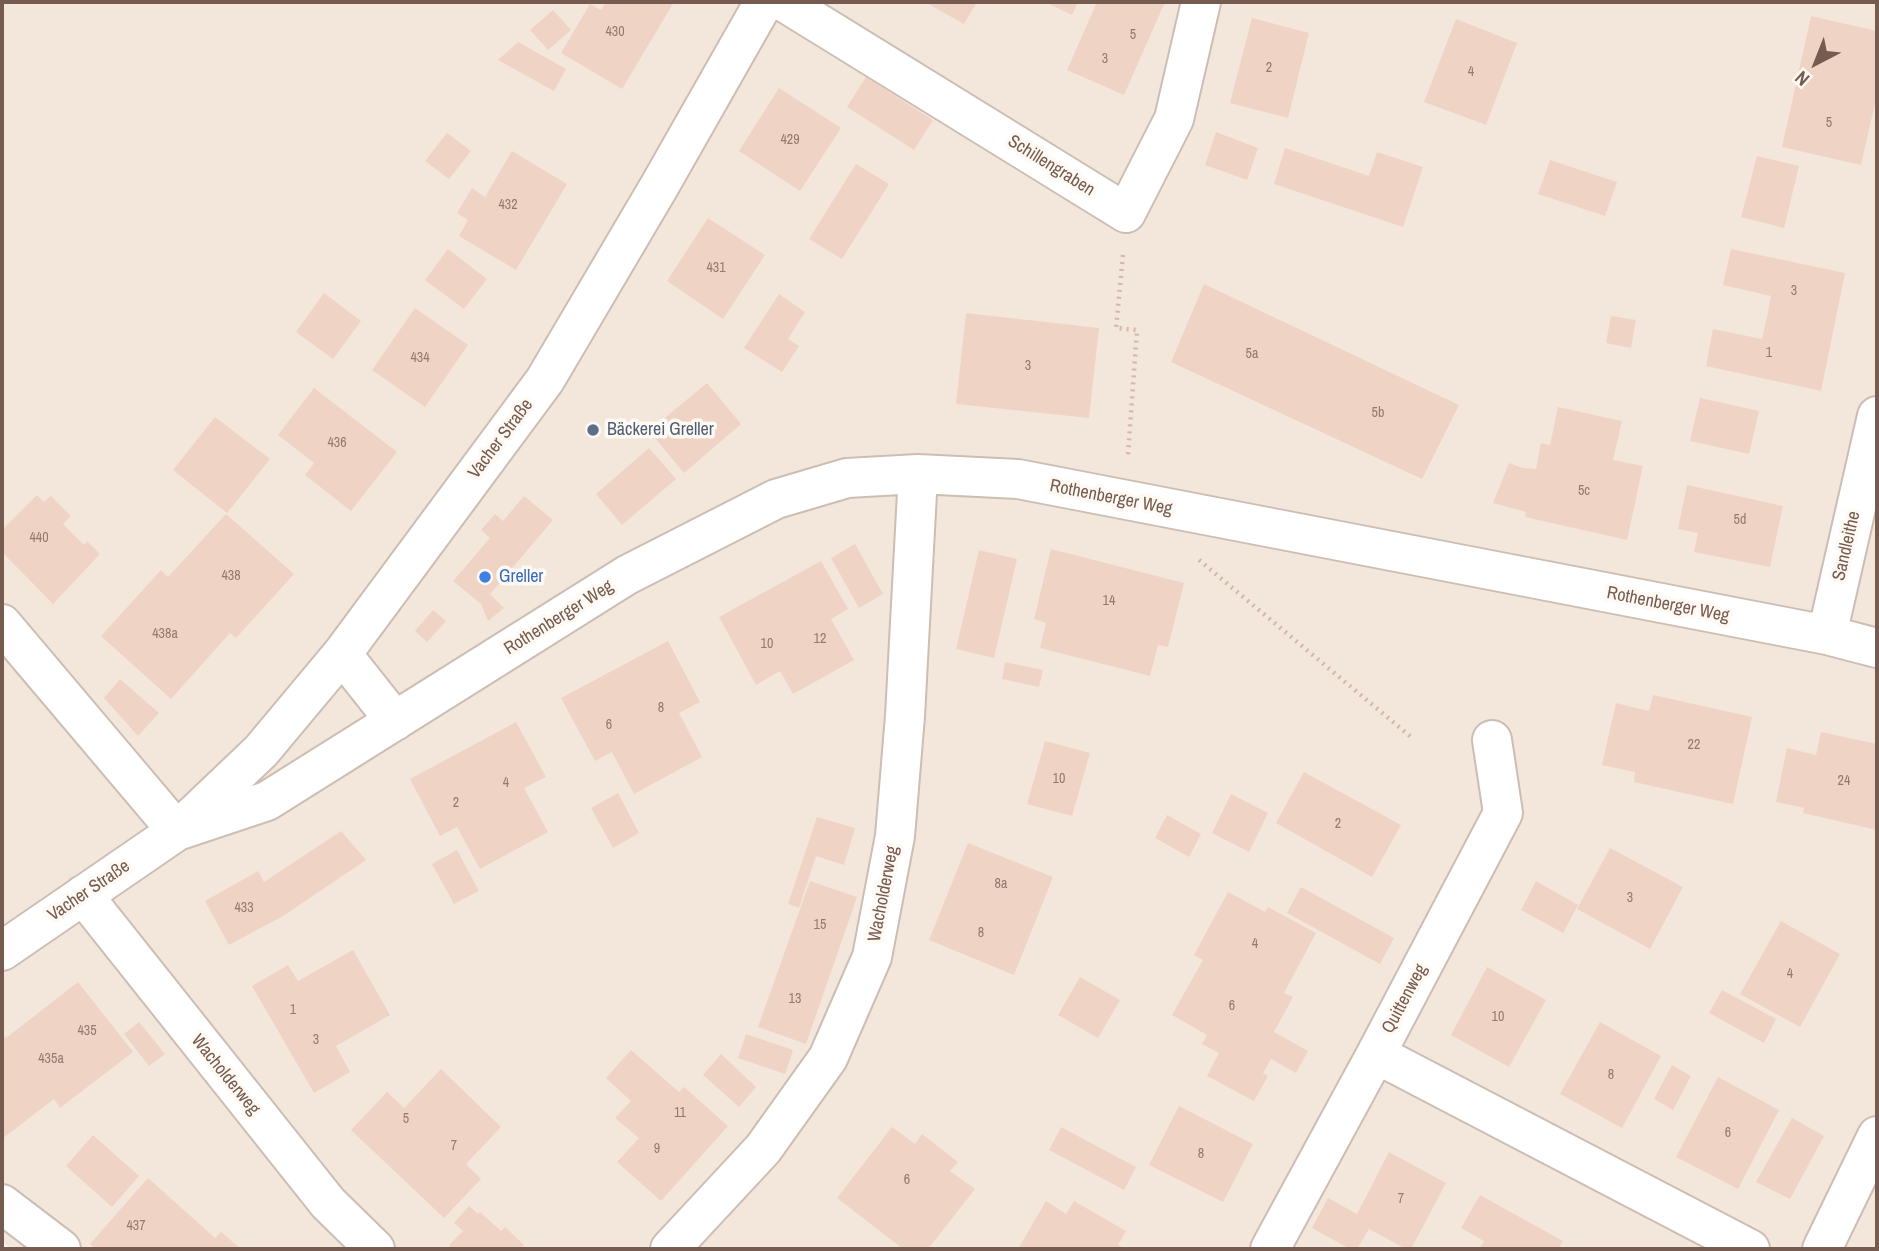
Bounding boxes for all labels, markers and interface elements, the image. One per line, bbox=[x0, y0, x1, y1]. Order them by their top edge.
house number: 430 bbox=[605, 24, 625, 40]
house number: 5 bbox=[1130, 27, 1136, 43]
north arrow bbox=[1781, 28, 1851, 98]
house number: 3 bbox=[1102, 51, 1108, 67]
house number: 2 bbox=[1266, 60, 1272, 76]
house number: 4 bbox=[1468, 64, 1474, 80]
text: N bbox=[1789, 65, 1815, 92]
house number: 5 bbox=[1826, 115, 1832, 131]
street label: Schillengraben bbox=[1004, 131, 1098, 201]
house number: 429 bbox=[780, 132, 800, 148]
house number: 432 bbox=[498, 197, 518, 213]
house number: 431 bbox=[706, 260, 726, 276]
house number: 3 bbox=[1791, 283, 1797, 299]
house number: 1 bbox=[1766, 345, 1772, 361]
house number: 5a bbox=[1246, 346, 1258, 362]
house number: 434 bbox=[410, 350, 430, 366]
house number: 3 bbox=[1025, 358, 1031, 374]
street label: Vacher Straße bbox=[464, 395, 538, 483]
house number: 5b bbox=[1372, 405, 1384, 421]
place label: Bäckerei Greller bbox=[607, 419, 714, 441]
marker: Bäckerei Greller bbox=[585, 422, 601, 438]
house number: 436 bbox=[327, 435, 347, 451]
street label: Rothenberger Weg bbox=[1048, 476, 1174, 520]
house number: 5c bbox=[1578, 483, 1590, 499]
street label: Sandleithe bbox=[1829, 509, 1865, 583]
house number: 5d bbox=[1734, 512, 1746, 528]
house number: 440 bbox=[29, 530, 49, 546]
place label: Greller bbox=[499, 566, 543, 588]
house number: 438 bbox=[221, 568, 241, 584]
marker: Greller bbox=[477, 569, 493, 585]
street label: Rothenberger Weg bbox=[501, 576, 617, 660]
street label: Rothenberger Weg bbox=[1605, 583, 1731, 627]
house number: 14 bbox=[1103, 593, 1115, 609]
house number: 438a bbox=[152, 626, 178, 642]
house number: 12 bbox=[814, 631, 826, 647]
house number: 10 bbox=[761, 636, 773, 652]
house number: 8 bbox=[658, 700, 664, 716]
house number: 6 bbox=[606, 717, 612, 733]
house number: 22 bbox=[1688, 737, 1700, 753]
house number: 10 bbox=[1053, 771, 1065, 787]
house number: 24 bbox=[1838, 773, 1850, 789]
house number: 4 bbox=[503, 775, 509, 791]
house number: 2 bbox=[453, 795, 459, 811]
house number: 2 bbox=[1335, 816, 1341, 832]
street label: Wacholderweg bbox=[864, 844, 904, 944]
street label: Vacher Straße bbox=[44, 856, 134, 926]
house number: 8a bbox=[995, 876, 1007, 892]
house number: 3 bbox=[1627, 890, 1633, 906]
house number: 433 bbox=[234, 900, 254, 916]
house number: 15 bbox=[814, 917, 826, 933]
house number: 8 bbox=[978, 925, 984, 941]
house number: 4 bbox=[1252, 936, 1258, 952]
street label: Quittenweg bbox=[1378, 961, 1432, 1037]
house number: 4 bbox=[1787, 966, 1793, 982]
house number: 13 bbox=[789, 991, 801, 1007]
house number: 6 bbox=[1229, 998, 1235, 1014]
house number: 1 bbox=[290, 1002, 296, 1018]
house number: 10 bbox=[1492, 1009, 1504, 1025]
house number: 435 bbox=[77, 1023, 97, 1039]
street label: Wacholderweg bbox=[186, 1030, 264, 1120]
house number: 3 bbox=[313, 1032, 319, 1048]
house number: 435a bbox=[38, 1051, 64, 1067]
house number: 8 bbox=[1608, 1067, 1614, 1083]
house number: 11 bbox=[674, 1105, 686, 1121]
house number: 5 bbox=[403, 1111, 409, 1127]
house number: 6 bbox=[1725, 1125, 1731, 1141]
house number: 7 bbox=[451, 1138, 457, 1154]
house number: 9 bbox=[654, 1141, 660, 1157]
house number: 8 bbox=[1198, 1146, 1204, 1162]
house number: 6 bbox=[904, 1172, 910, 1188]
house number: 7 bbox=[1398, 1191, 1404, 1207]
house number: 437 bbox=[126, 1218, 146, 1234]

